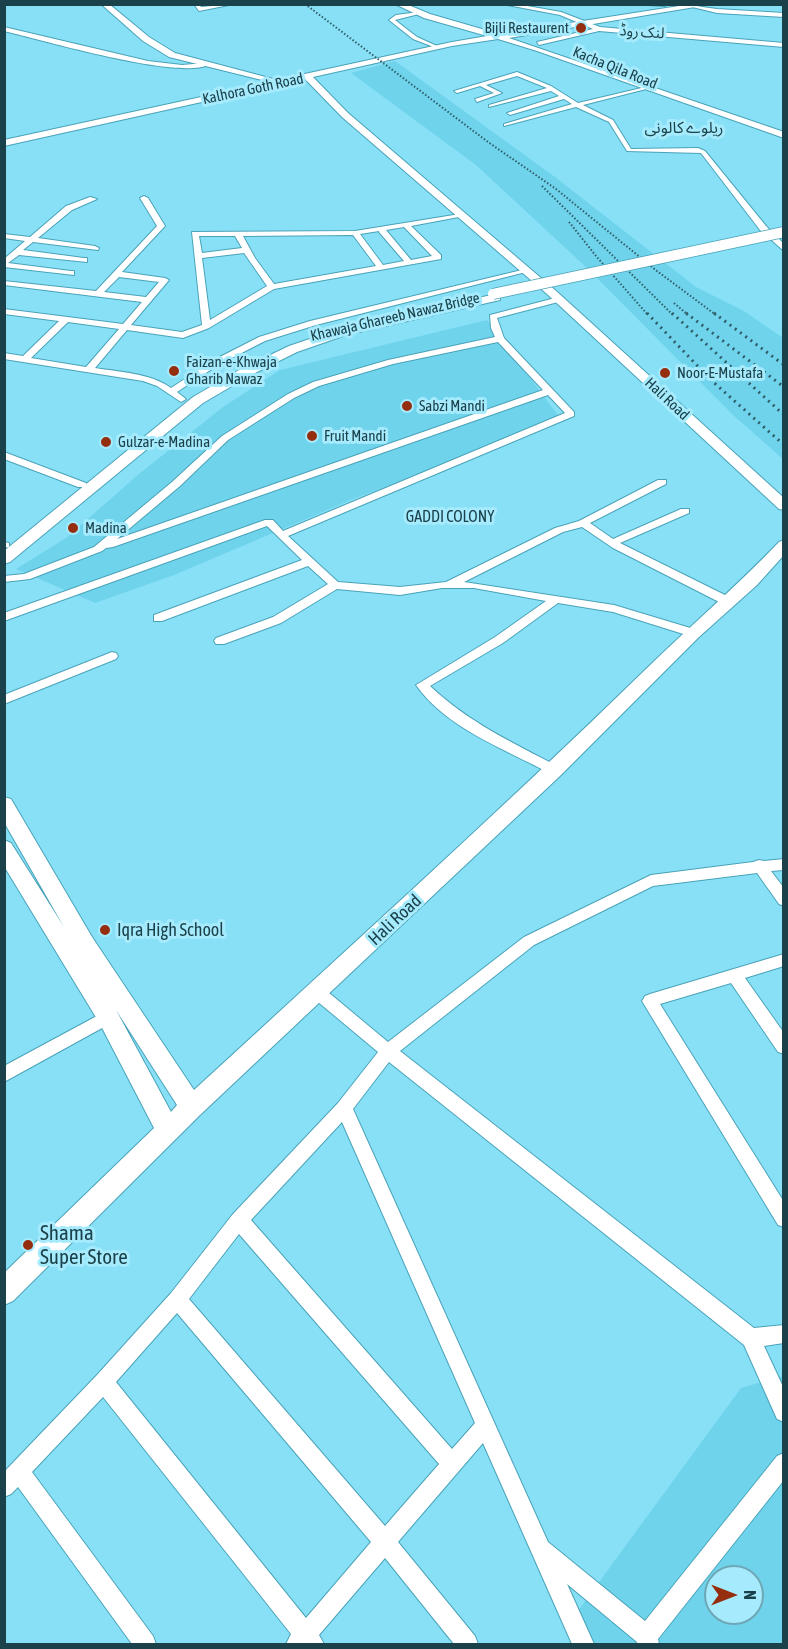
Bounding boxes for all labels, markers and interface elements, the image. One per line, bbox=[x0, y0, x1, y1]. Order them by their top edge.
place label: Bijli Restaurent bbox=[485, 19, 569, 37]
marker: Bijli Restaurent bbox=[574, 21, 588, 35]
street label: لنک روڈ bbox=[619, 21, 665, 43]
street label: Kacha Qila Road bbox=[570, 43, 660, 93]
street label: Kalhora Goth Road bbox=[201, 70, 305, 108]
district label: ریلوے کالونی bbox=[645, 118, 723, 138]
street label: Khawaja Ghareeb Nawaz Bridge bbox=[309, 289, 481, 345]
place label: Faizan-e-Khwaja Gharib Nawaz bbox=[186, 353, 277, 388]
marker: Faizan-e-Khwaja Gharib Nawaz bbox=[167, 364, 181, 378]
place label: Noor-E-Mustafa bbox=[677, 364, 763, 382]
marker: Noor-E-Mustafa bbox=[658, 366, 672, 380]
street label: Hali Road bbox=[641, 374, 693, 424]
place label: Sabzi Mandi bbox=[419, 397, 485, 415]
marker: Sabzi Mandi bbox=[400, 399, 414, 413]
place label: Fruit Mandi bbox=[324, 427, 386, 445]
marker: Fruit Mandi bbox=[305, 429, 319, 443]
place label: Gulzar-e-Madina bbox=[118, 433, 210, 451]
marker: Gulzar-e-Madina bbox=[99, 435, 113, 449]
district label: GADDI COLONY bbox=[397, 507, 503, 527]
place label: Madina bbox=[85, 519, 127, 537]
marker: Madina bbox=[66, 521, 80, 535]
street label: Hali Road bbox=[364, 890, 426, 950]
place label: Iqra High School bbox=[117, 919, 224, 941]
marker: Iqra High School bbox=[98, 923, 112, 937]
place label: Shama Super Store bbox=[40, 1220, 128, 1270]
marker: Shama Super Store bbox=[21, 1238, 35, 1252]
north arrow bbox=[704, 1565, 764, 1625]
text: N bbox=[741, 1590, 759, 1600]

